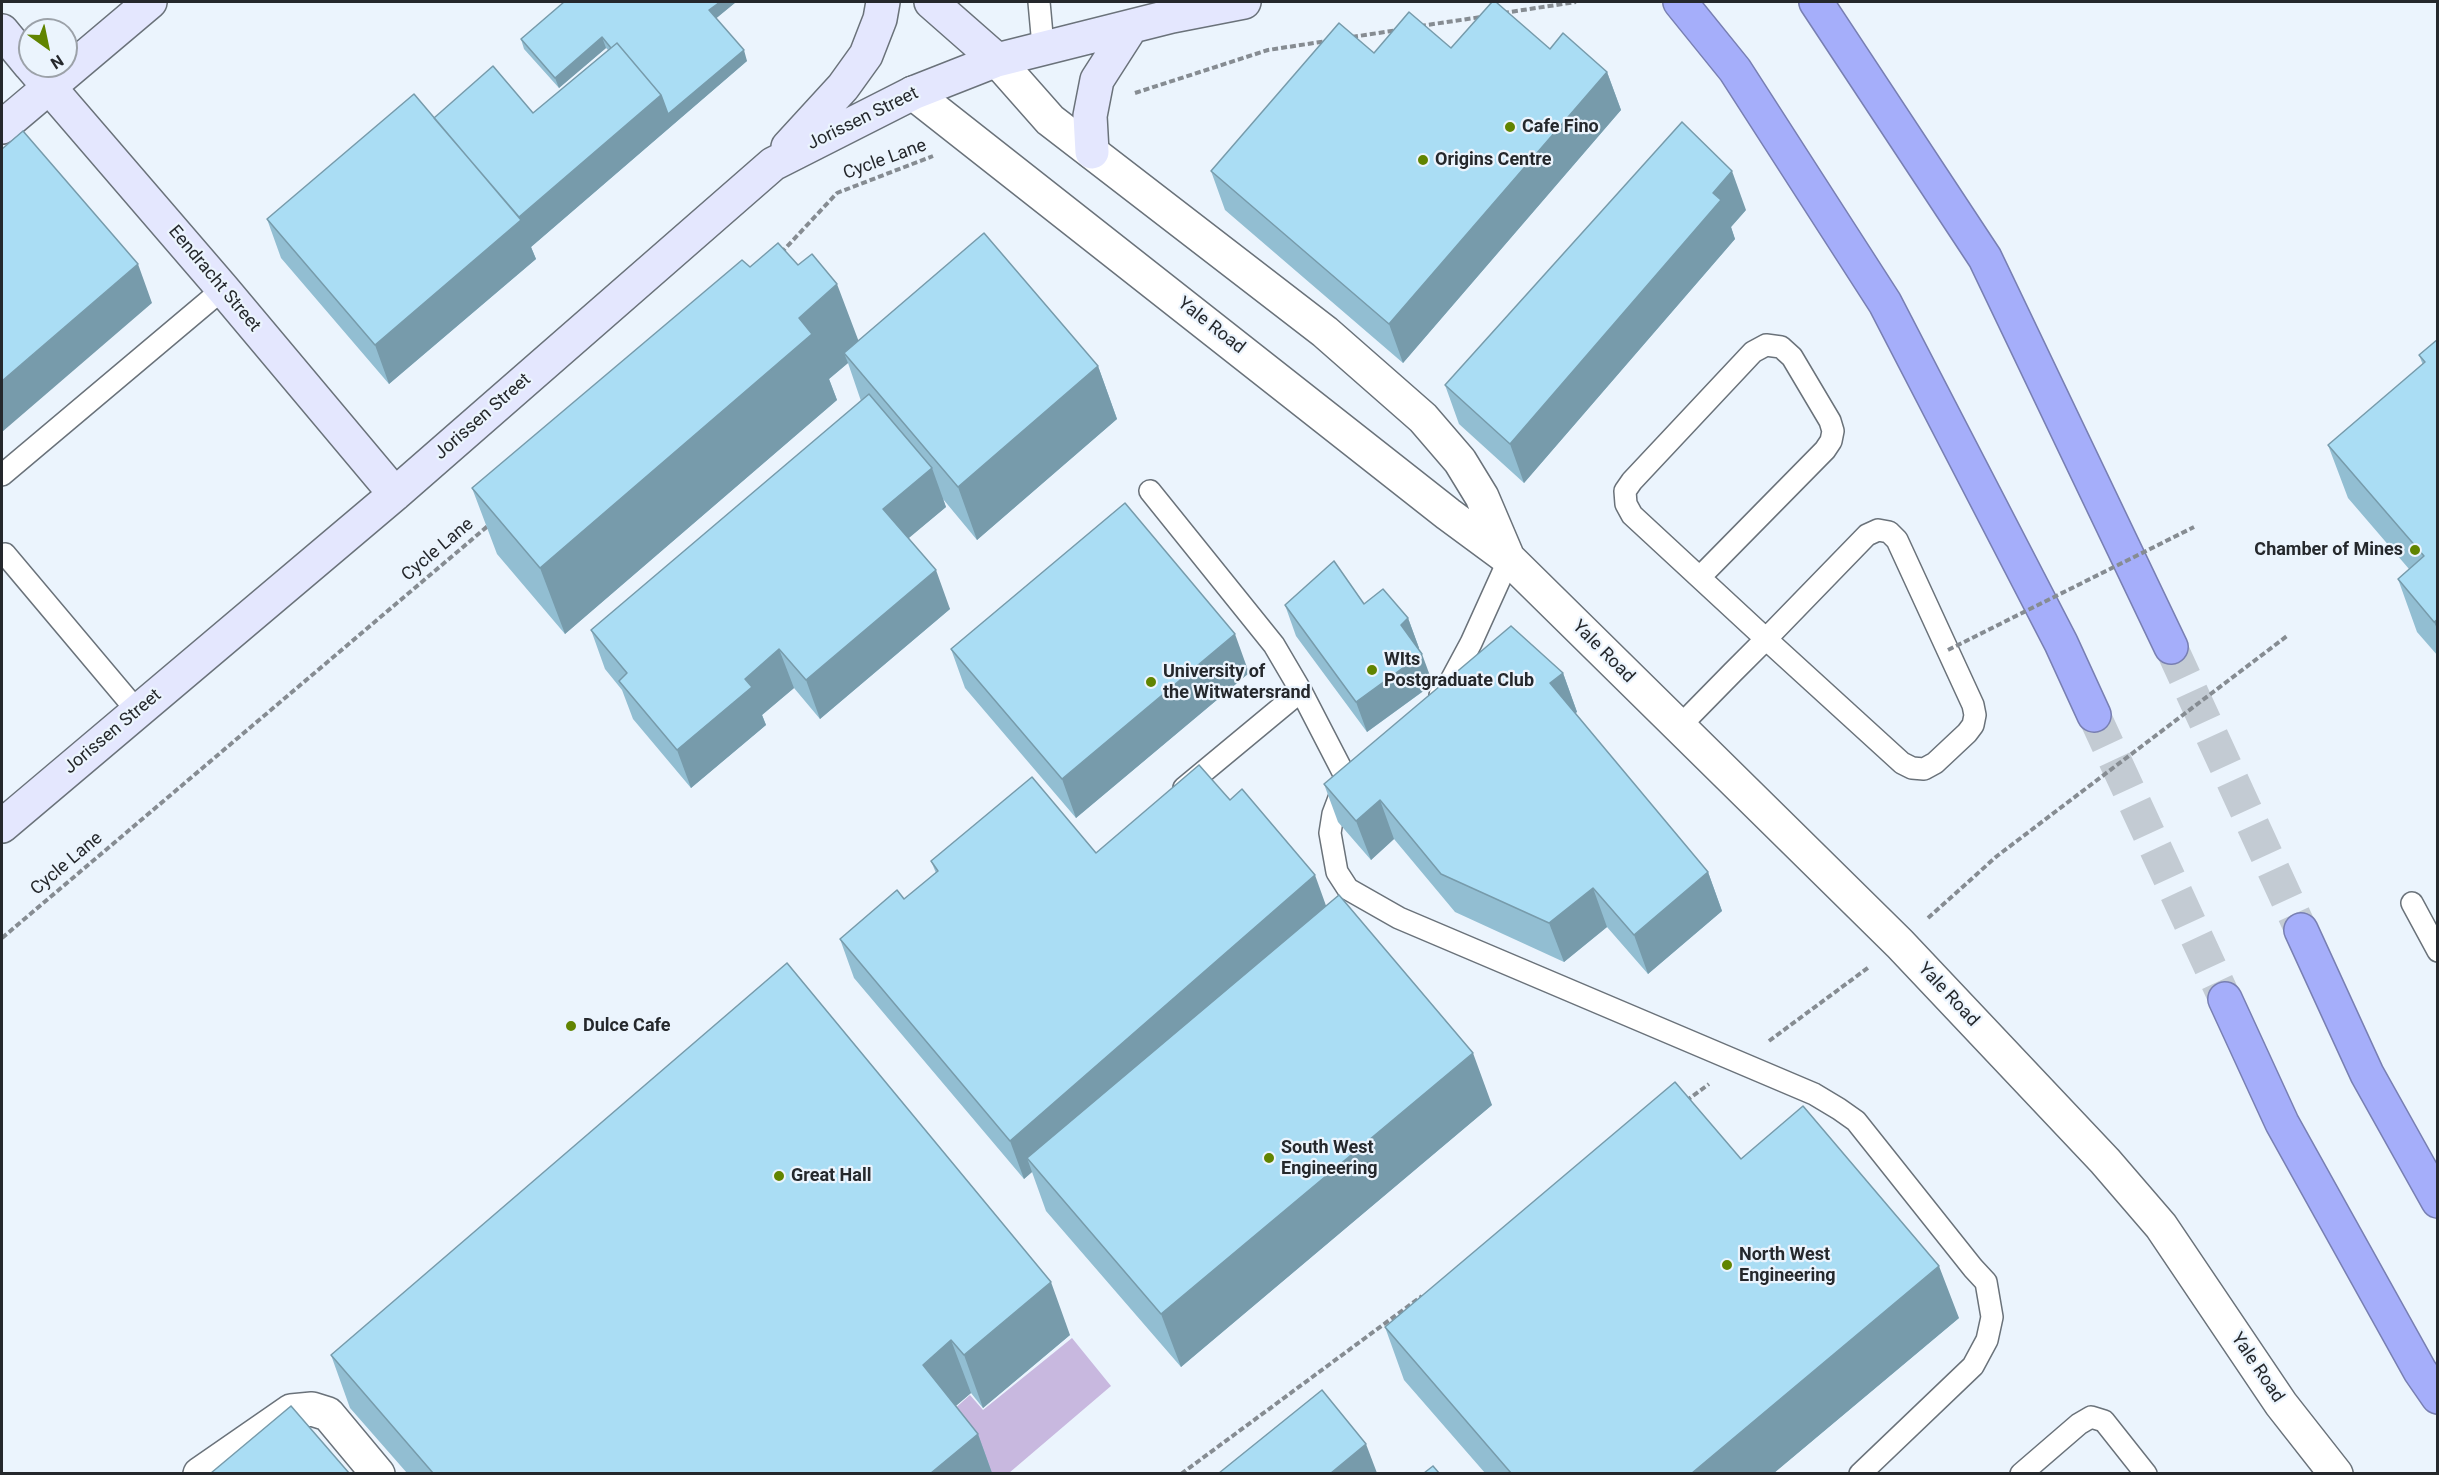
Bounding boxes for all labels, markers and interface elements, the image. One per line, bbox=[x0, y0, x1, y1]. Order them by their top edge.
north arrow bbox=[18, 18, 78, 78]
text: N bbox=[47, 51, 67, 73]
street label: Jorissen Street bbox=[804, 83, 922, 155]
place label: Cafe Fino bbox=[1522, 116, 1599, 138]
marker: Cafe Fino bbox=[1503, 120, 1517, 134]
street label: Cycle Lane bbox=[840, 135, 930, 185]
place label: Origins Centre bbox=[1435, 149, 1551, 171]
marker: Origins Centre bbox=[1416, 153, 1430, 167]
street label: Eendracht Street bbox=[163, 221, 265, 337]
street label: Yale Road bbox=[1173, 293, 1249, 359]
street label: Jorissen Street bbox=[430, 369, 536, 465]
street label: Cycle Lane bbox=[398, 514, 478, 586]
place label: Chamber of Mines bbox=[2254, 539, 2403, 561]
marker: Chamber of Mines bbox=[2408, 543, 2422, 557]
street label: Yale Road bbox=[1567, 616, 1639, 688]
place label: WIts Postgraduate Club bbox=[1384, 649, 1534, 692]
place label: University of the Witwatersrand bbox=[1163, 661, 1311, 704]
marker: WIts Postgraduate Club bbox=[1365, 663, 1379, 677]
marker: University of the Witwatersrand bbox=[1144, 675, 1158, 689]
street label: Jorissen Street bbox=[60, 685, 166, 779]
street label: Cycle Lane bbox=[27, 828, 107, 900]
street label: Yale Road bbox=[1913, 959, 1983, 1031]
place label: Dulce Cafe bbox=[583, 1015, 670, 1037]
marker: Dulce Cafe bbox=[564, 1019, 578, 1033]
place label: South West Engineering bbox=[1281, 1137, 1378, 1180]
marker: South West Engineering bbox=[1262, 1151, 1276, 1165]
place label: Great Hall bbox=[791, 1165, 871, 1187]
marker: Great Hall bbox=[772, 1169, 786, 1183]
place label: North West Engineering bbox=[1739, 1244, 1836, 1286]
marker: North West Engineering bbox=[1720, 1258, 1734, 1272]
street label: Yale Road bbox=[2226, 1329, 2288, 1407]

